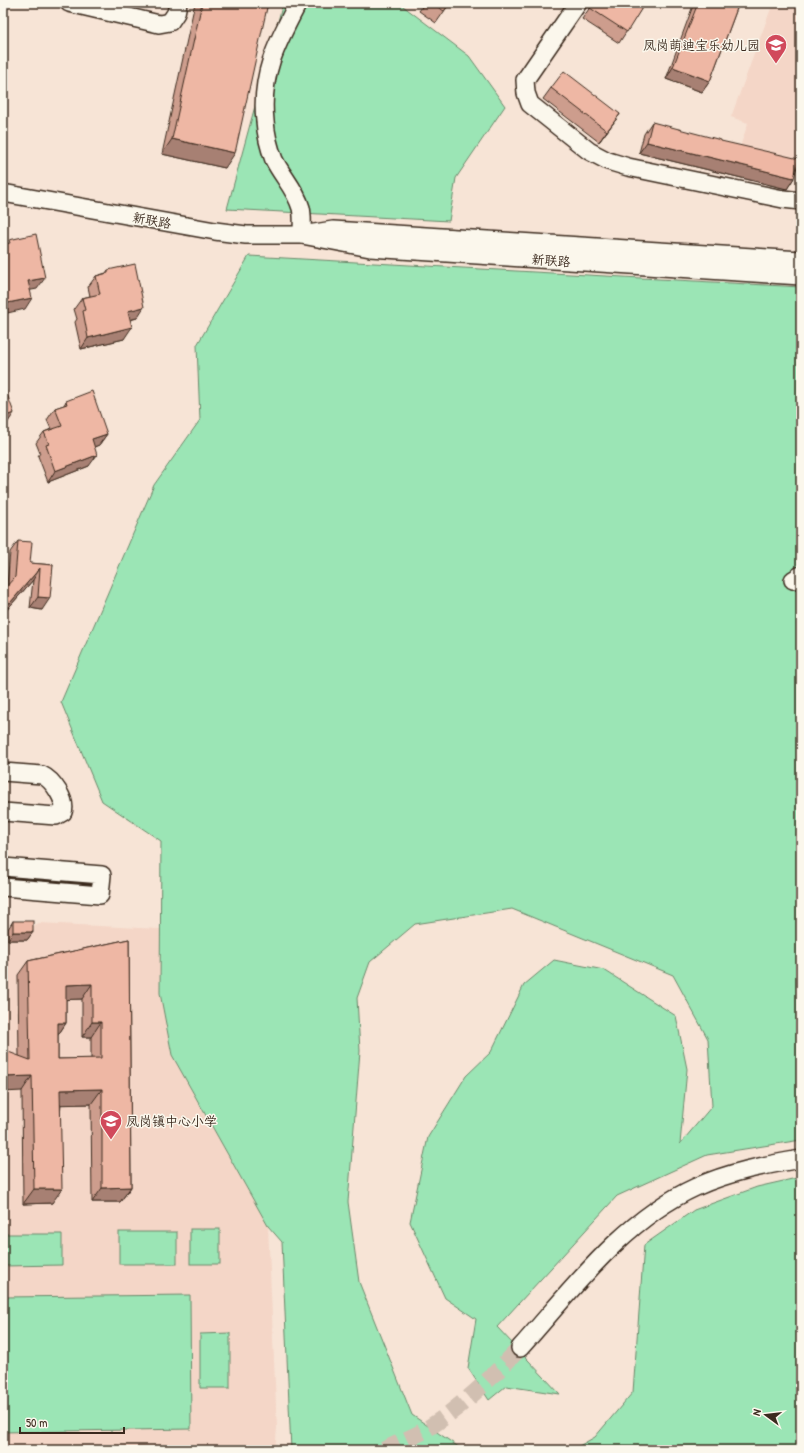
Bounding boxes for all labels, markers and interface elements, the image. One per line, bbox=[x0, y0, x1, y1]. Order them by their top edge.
school or university icon: 凤岗萌迪宝乐幼儿园 bbox=[763, 32, 789, 65]
place label: 凤岗萌迪宝乐幼儿园 bbox=[643, 36, 760, 54]
street label: 新联路 bbox=[131, 208, 173, 232]
street label: 新联路 bbox=[531, 250, 571, 270]
school or university icon: 凤岗镇中心小学 bbox=[98, 1108, 124, 1141]
place label: 凤岗镇中心小学 bbox=[126, 1112, 217, 1130]
north arrow bbox=[746, 1395, 786, 1435]
text: N bbox=[749, 1408, 764, 1417]
scale bar bbox=[20, 1409, 124, 1435]
text: 50 m bbox=[26, 1414, 47, 1431]

